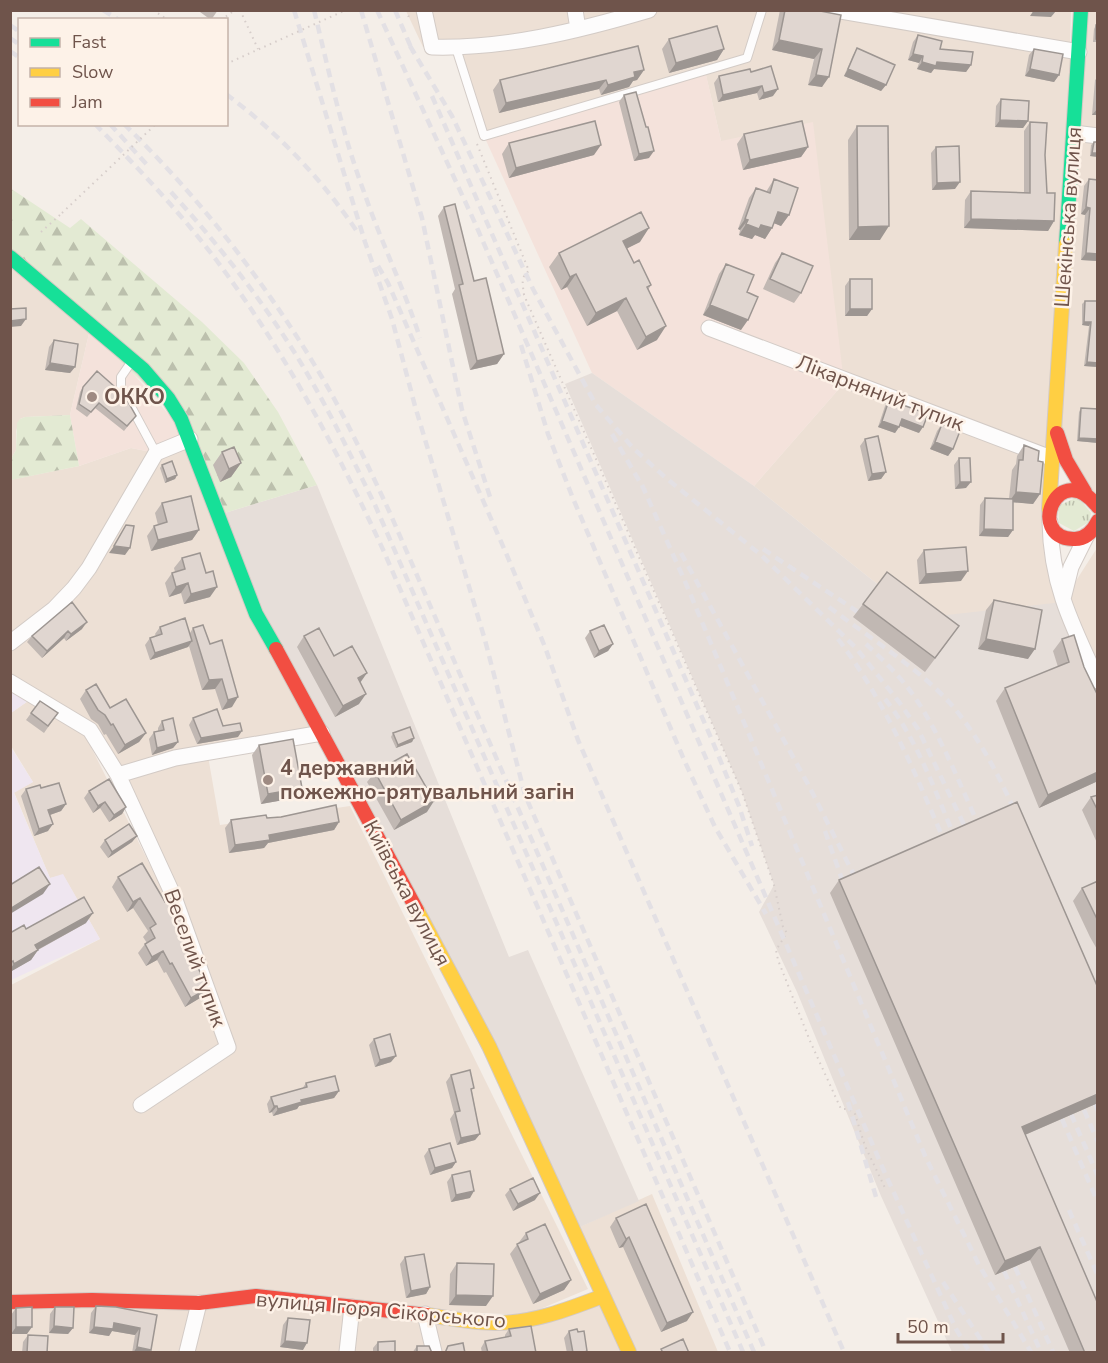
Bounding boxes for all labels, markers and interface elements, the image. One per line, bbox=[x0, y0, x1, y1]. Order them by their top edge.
legend bbox=[18, 18, 228, 126]
text: Fast bbox=[72, 30, 107, 54]
text: Slow bbox=[72, 60, 113, 84]
text: Jam bbox=[71, 90, 103, 114]
street label: Шекінська вулиця bbox=[1048, 126, 1088, 308]
street label: Лікарняний тупик bbox=[792, 348, 969, 438]
place label: ОККО bbox=[104, 383, 165, 411]
marker: ОККО bbox=[85, 390, 99, 404]
place label: 4 державний пожежно-рятувальний загін bbox=[280, 754, 574, 806]
marker: 4 державний пожежно-рятувальний загін bbox=[261, 773, 275, 787]
street label: Київська вулиця bbox=[357, 815, 457, 971]
street label: Веселий тупик bbox=[157, 885, 233, 1032]
street label: вулиця Ігоря Сікорського bbox=[255, 1285, 507, 1335]
scale bar bbox=[898, 1306, 1003, 1344]
text: 50 m bbox=[907, 1315, 949, 1339]

